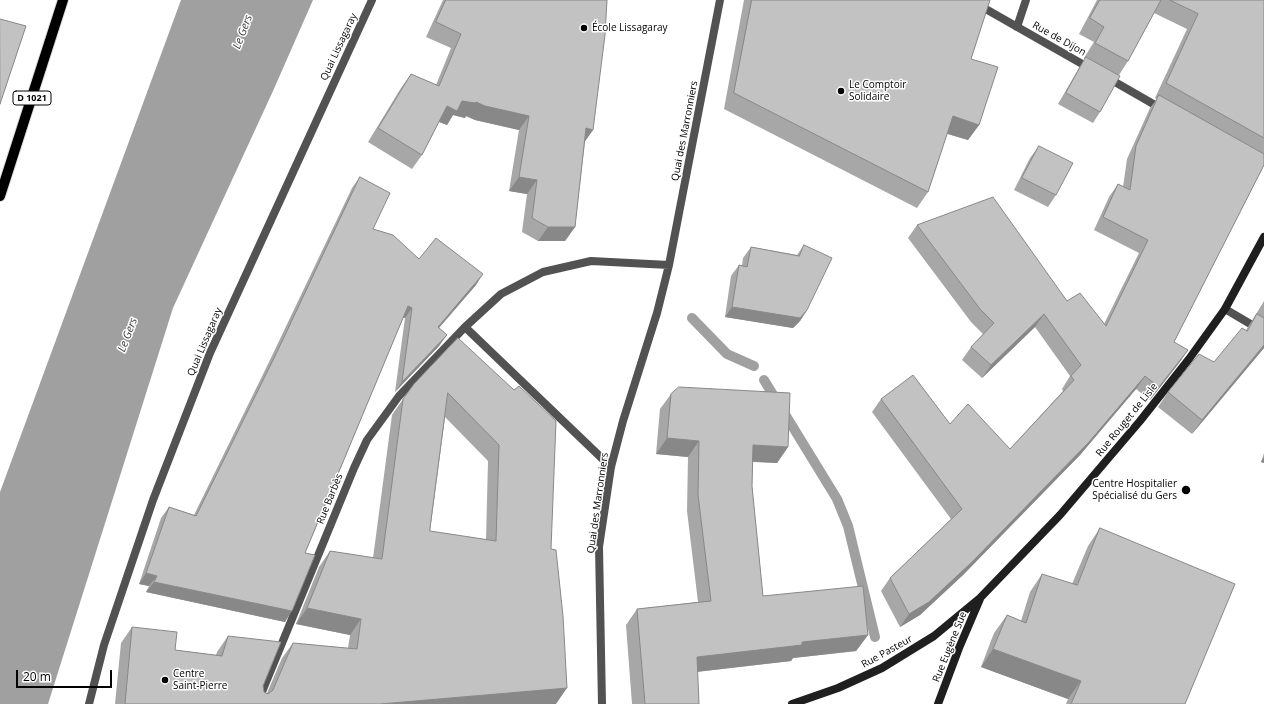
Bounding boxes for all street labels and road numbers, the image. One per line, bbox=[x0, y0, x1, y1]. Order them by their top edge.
street label: Quai Lissagaray bbox=[318, 11, 360, 83]
street label: Rue de Dijon bbox=[1030, 19, 1088, 59]
street label: Quai des Marronniers bbox=[669, 80, 701, 182]
road number: D 1021 bbox=[13, 91, 51, 105]
street label: Quai Lissagaray bbox=[185, 306, 225, 378]
street label: Rue Rouget de Lisle bbox=[1094, 381, 1160, 459]
street label: Quai des Marronniers bbox=[585, 452, 611, 554]
street label: Rue Barbès bbox=[314, 472, 346, 526]
street label: Rue Eugène Sue bbox=[930, 610, 970, 684]
street label: Rue Pasteur bbox=[859, 633, 915, 671]

